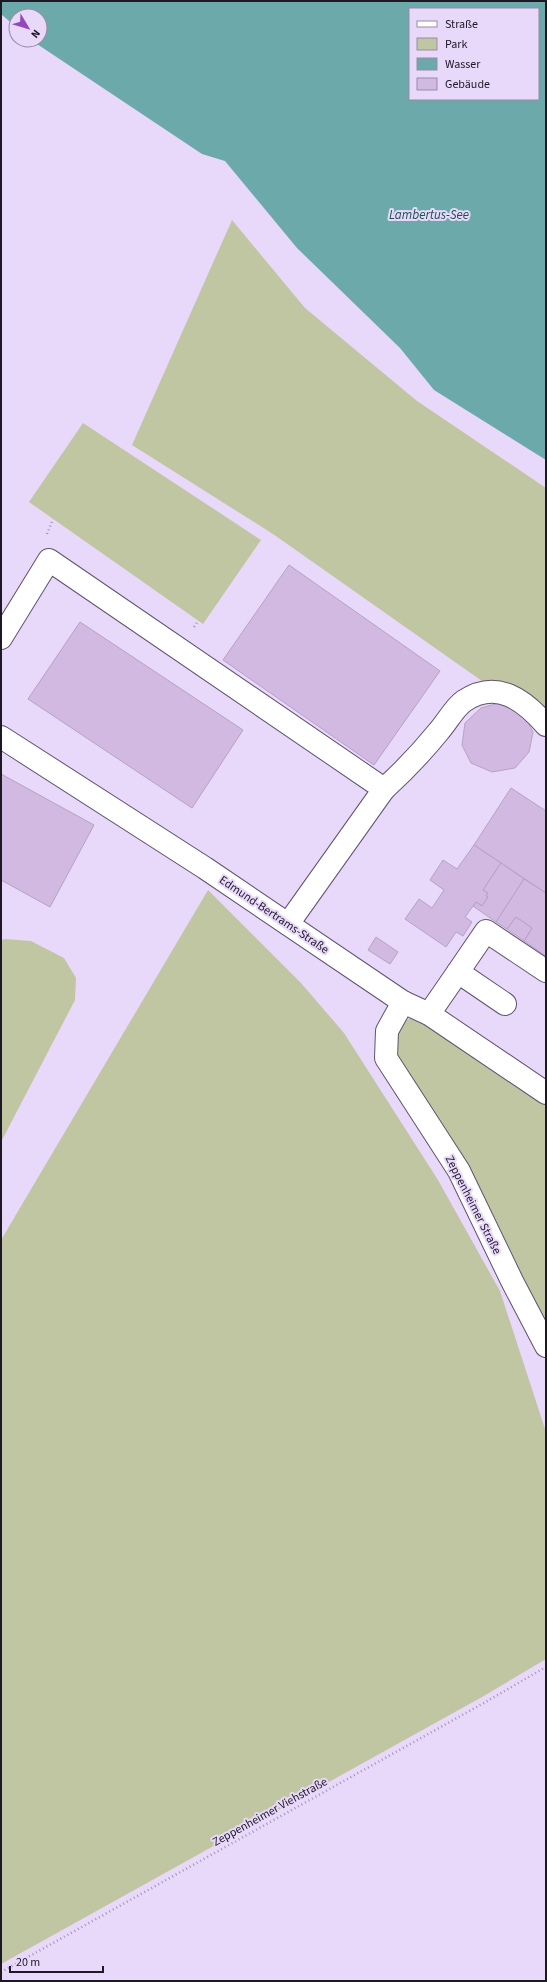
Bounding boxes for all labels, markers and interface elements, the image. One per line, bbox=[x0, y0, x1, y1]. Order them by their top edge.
north arrow bbox=[8, 8, 48, 48]
legend bbox=[409, 8, 539, 100]
text: Straße bbox=[445, 16, 478, 33]
text: N bbox=[27, 26, 44, 41]
text: Park bbox=[445, 36, 467, 53]
text: Wasser bbox=[445, 56, 481, 73]
text: Gebäude bbox=[445, 76, 490, 93]
water label: Lambertus-See bbox=[389, 206, 469, 224]
street label: Edmund-Bertrams-Straße bbox=[216, 872, 332, 958]
street label: Zeppenheimer Straße bbox=[441, 1153, 505, 1257]
street label: Zeppenheimer Viehstraße bbox=[209, 1773, 331, 1851]
scale bar bbox=[10, 1948, 103, 1974]
text: 20 m bbox=[16, 1954, 40, 1971]

